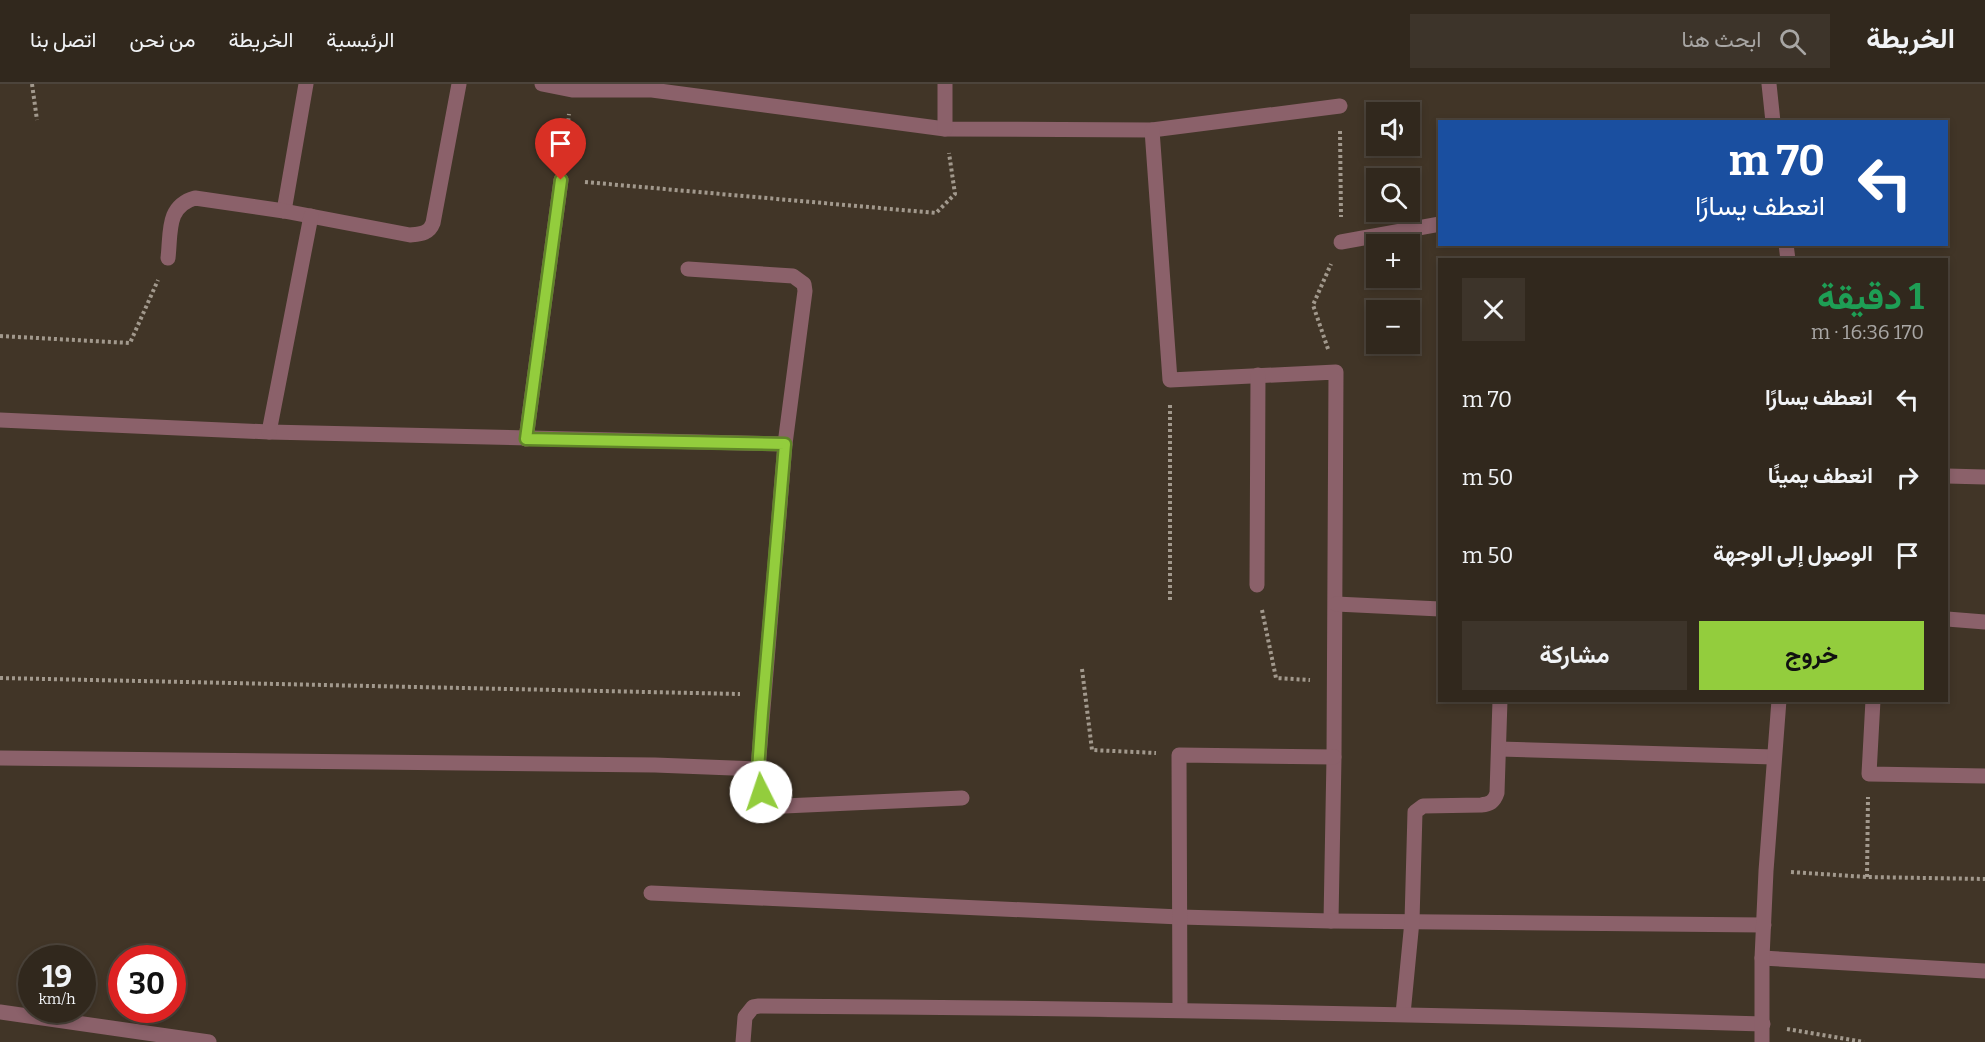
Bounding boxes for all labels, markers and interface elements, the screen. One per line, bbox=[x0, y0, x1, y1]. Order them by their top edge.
search box bbox=[1410, 14, 1830, 68]
text: الخريطة bbox=[1866, 22, 1955, 55]
icon: search bbox=[1776, 25, 1809, 58]
text: ابحث هنا bbox=[1681, 26, 1761, 53]
text: اتصل بنا bbox=[30, 27, 96, 53]
text: من نحن bbox=[129, 27, 195, 53]
text: الخريطة bbox=[228, 27, 293, 53]
text: الرئيسية bbox=[326, 27, 394, 53]
map controls bbox=[1366, 102, 1420, 354]
button: sound bbox=[1366, 102, 1420, 156]
pin bbox=[535, 118, 586, 180]
icon: arrive bbox=[544, 127, 577, 160]
text: 70 m bbox=[1729, 136, 1825, 186]
icon: left bbox=[1846, 144, 1924, 222]
button: search bbox=[1366, 168, 1420, 222]
text: انعطف يسارًا bbox=[1695, 190, 1825, 222]
button: + bbox=[1366, 234, 1420, 288]
text: 1 دقيقة bbox=[1817, 275, 1924, 319]
button: close bbox=[1462, 278, 1525, 341]
button: − bbox=[1366, 300, 1420, 354]
text: 170 m · 16:36 bbox=[1811, 320, 1924, 344]
icon: left bbox=[1891, 383, 1924, 416]
text: انعطف يسارًا bbox=[1765, 384, 1873, 411]
text: 70 m bbox=[1462, 386, 1512, 413]
icon: right bbox=[1891, 461, 1924, 494]
text: انعطف يمينًا bbox=[1768, 462, 1873, 489]
text: 50 m bbox=[1462, 464, 1513, 491]
icon: arrive bbox=[1891, 539, 1924, 572]
text: الوصول إلى الوجهة bbox=[1713, 540, 1873, 567]
text: 50 m bbox=[1462, 542, 1513, 569]
button: مشاركة bbox=[1462, 621, 1687, 690]
button: خروج bbox=[1699, 621, 1924, 690]
position arrow bbox=[729, 760, 793, 824]
speed limit sign: 30 bbox=[108, 945, 186, 1023]
text: 19 bbox=[42, 959, 72, 995]
text: km/h bbox=[38, 990, 76, 1008]

